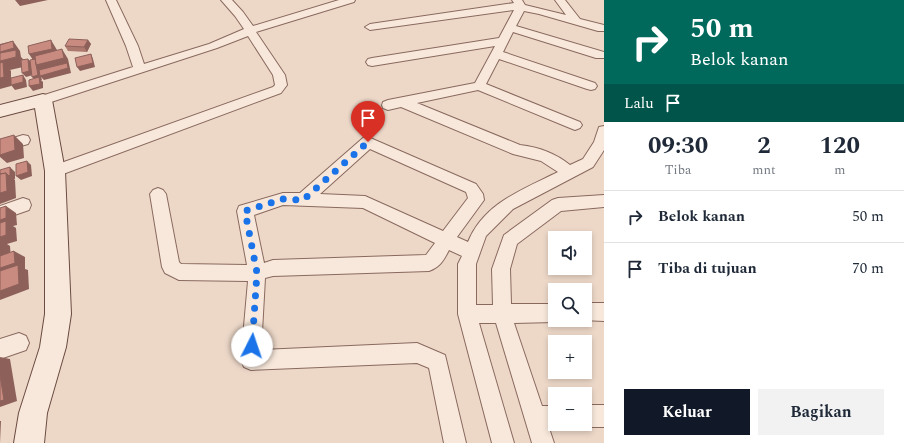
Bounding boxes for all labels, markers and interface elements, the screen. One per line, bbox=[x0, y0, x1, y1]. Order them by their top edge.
text: 50 m bbox=[690, 7, 754, 50]
icon: right bbox=[624, 16, 676, 68]
text: Belok kanan bbox=[690, 46, 789, 73]
text: Lalu bbox=[624, 92, 654, 115]
icon: arrive bbox=[662, 92, 684, 114]
pin bbox=[351, 101, 385, 142]
icon: arrive bbox=[357, 107, 379, 129]
text: 09:30 bbox=[648, 128, 708, 164]
text: 2 bbox=[757, 128, 771, 164]
text: 120 bbox=[820, 128, 860, 164]
text: Tiba bbox=[665, 160, 691, 180]
text: mnt bbox=[752, 160, 776, 180]
text: m bbox=[834, 160, 845, 180]
text: Belok kanan bbox=[658, 205, 745, 228]
text: 50 m bbox=[852, 205, 884, 228]
icon: right bbox=[624, 206, 646, 228]
map controls bbox=[548, 231, 592, 431]
button: sound bbox=[548, 231, 592, 275]
text: Tiba di tujuan bbox=[658, 257, 757, 280]
text: 70 m bbox=[852, 257, 884, 280]
icon: arrive bbox=[624, 258, 646, 280]
button: search bbox=[548, 283, 592, 327]
position arrow bbox=[231, 325, 273, 367]
button: + bbox=[548, 335, 592, 379]
button: − bbox=[548, 387, 592, 431]
button: Keluar bbox=[624, 389, 750, 435]
button: Bagikan bbox=[758, 389, 884, 435]

